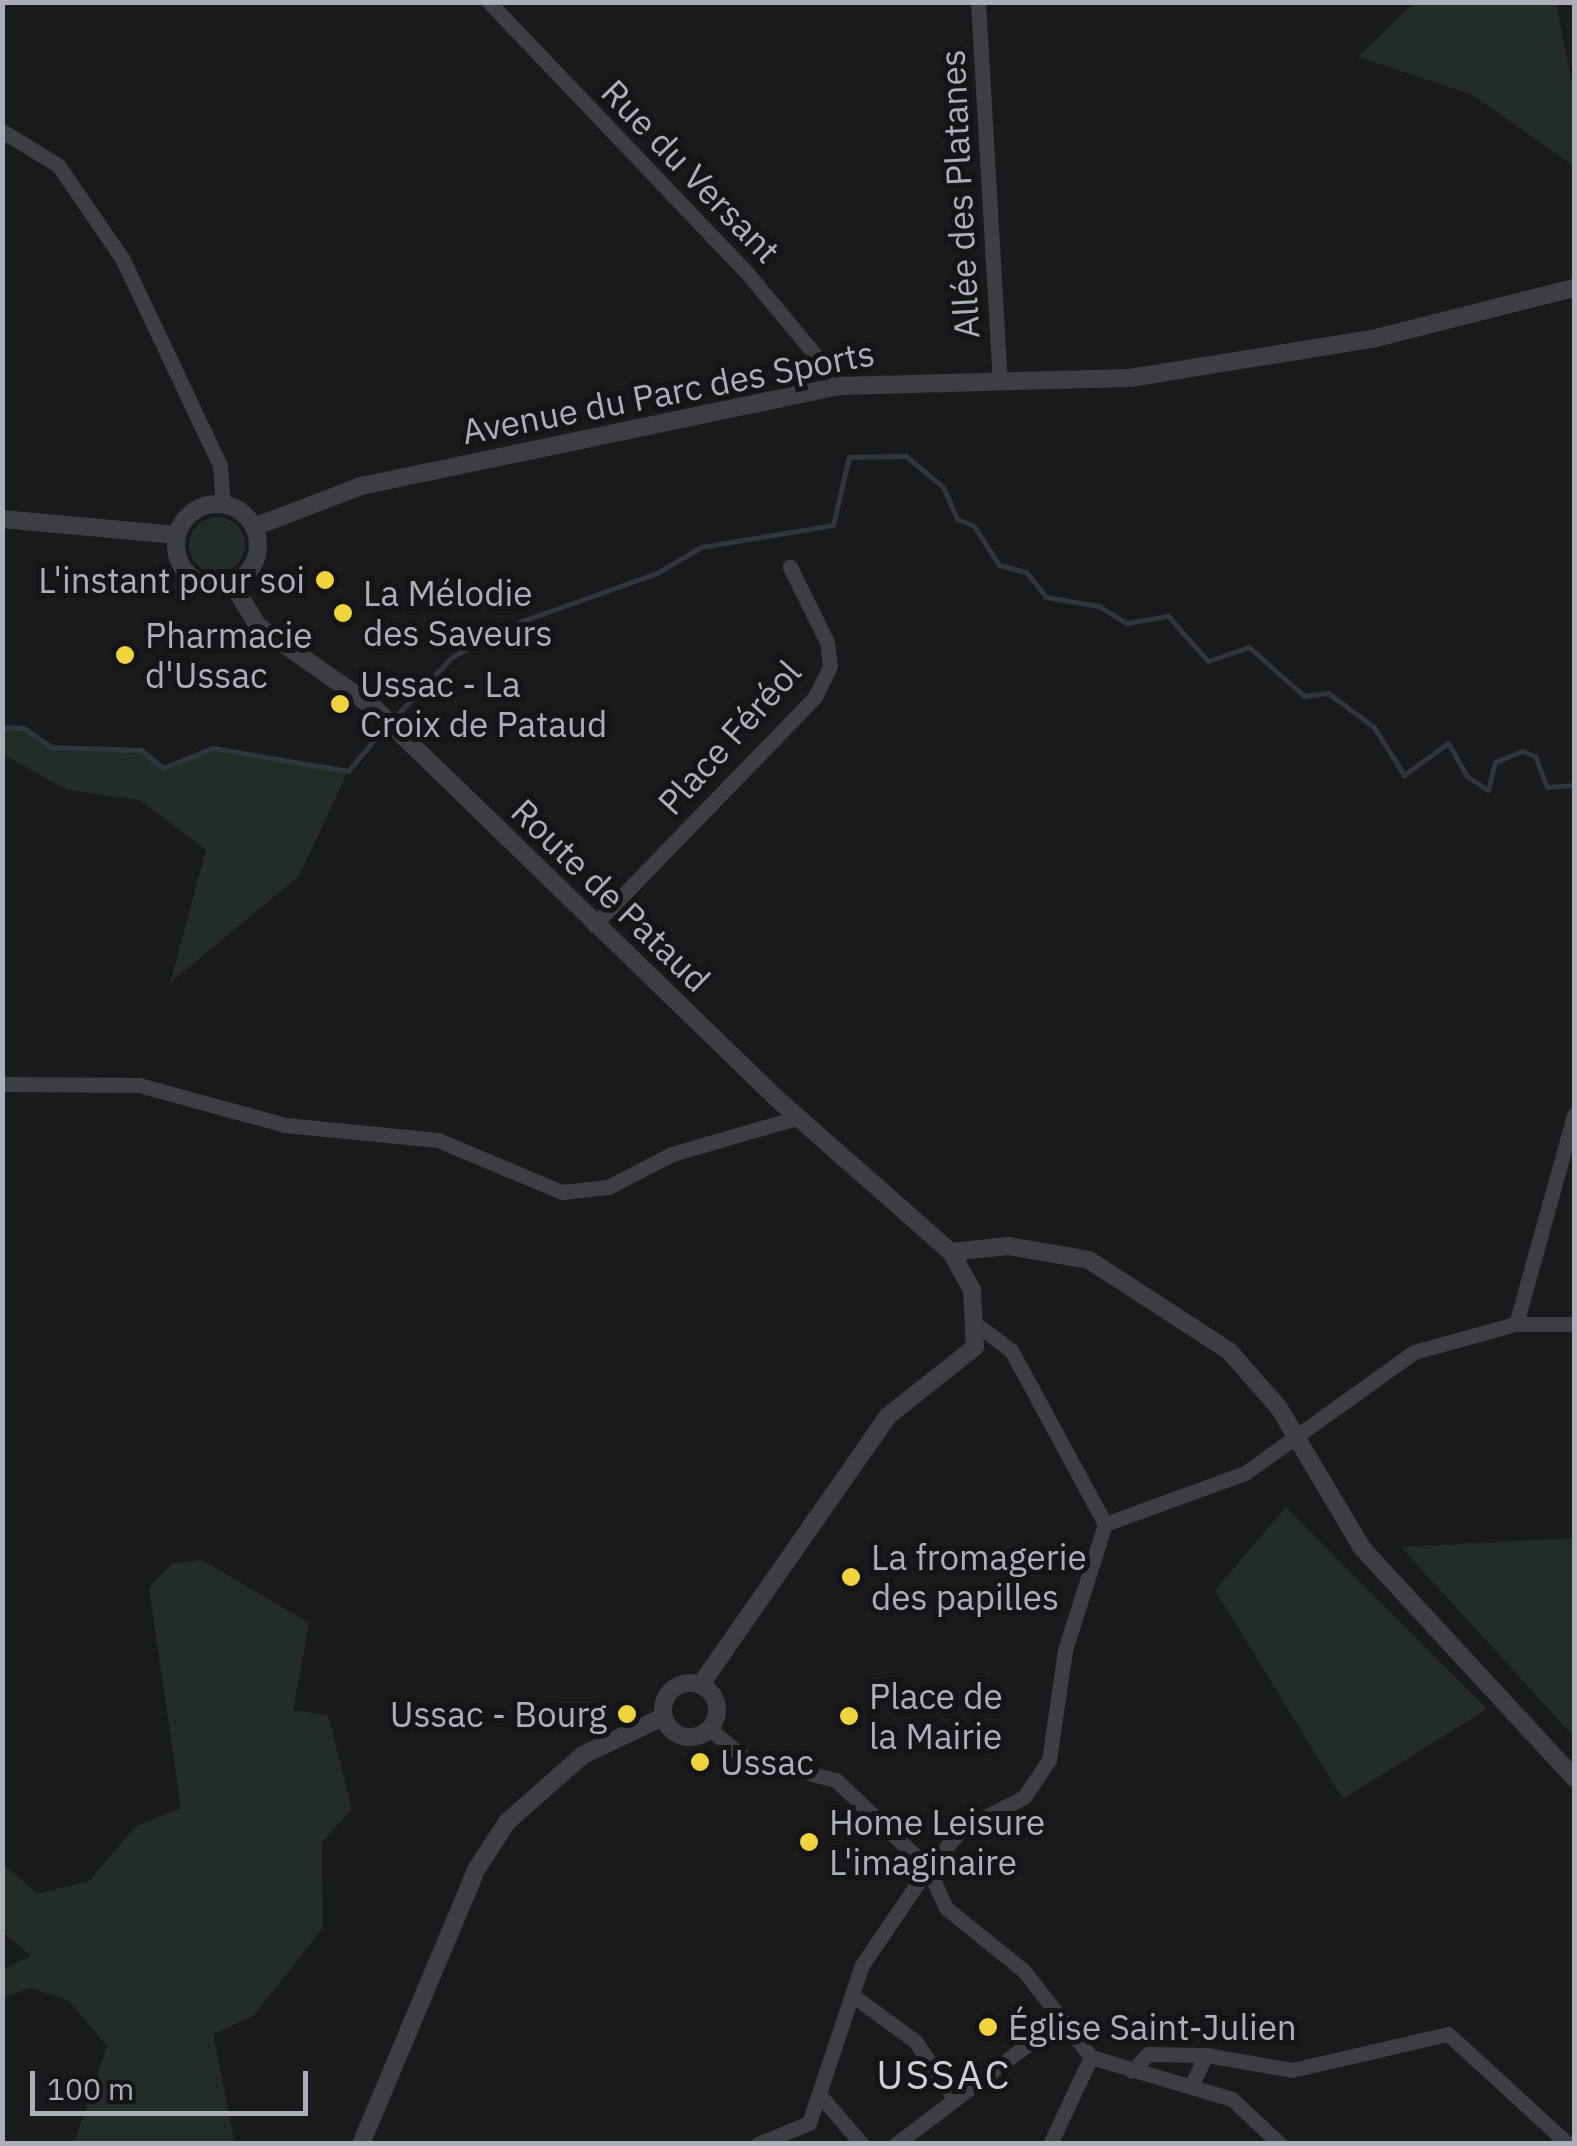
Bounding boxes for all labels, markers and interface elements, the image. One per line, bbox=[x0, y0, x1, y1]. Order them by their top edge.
street label: Allée des Platanes bbox=[930, 48, 988, 340]
street label: Rue du Versant bbox=[593, 71, 789, 271]
street label: Avenue du Parc des Sports bbox=[458, 331, 878, 453]
place label: L'instant pour soi bbox=[38, 559, 305, 601]
marker: L'instant pour soi bbox=[314, 569, 336, 591]
place label: La Mélodie des Saveurs bbox=[363, 572, 552, 654]
marker: La Mélodie des Saveurs bbox=[332, 602, 354, 624]
place label: Pharmacie d'Ussac bbox=[145, 614, 312, 696]
marker: Pharmacie d'Ussac bbox=[114, 644, 136, 666]
street label: Place Féréol bbox=[649, 651, 809, 823]
place label: Ussac - La Croix de Pataud bbox=[360, 663, 607, 745]
marker: Ussac - La Croix de Pataud bbox=[329, 693, 351, 715]
street label: Route de Pataud bbox=[503, 790, 719, 1000]
place label: La fromagerie des papilles bbox=[871, 1536, 1087, 1618]
marker: La fromagerie des papilles bbox=[840, 1566, 862, 1588]
place label: Place de la Mairie bbox=[869, 1675, 1003, 1757]
place label: Ussac - Bourg bbox=[390, 1693, 607, 1735]
marker: Ussac - Bourg bbox=[616, 1703, 638, 1725]
marker: Place de la Mairie bbox=[838, 1705, 860, 1727]
place label: Ussac bbox=[720, 1741, 814, 1783]
marker: Ussac bbox=[689, 1751, 711, 1773]
place label: Home Leisure L'imaginaire bbox=[829, 1801, 1045, 1883]
marker: Home Leisure L'imaginaire bbox=[798, 1831, 820, 1853]
place label: Église Saint-Julien bbox=[1008, 2006, 1297, 2048]
marker: Église Saint-Julien bbox=[977, 2016, 999, 2038]
district label: USSAC bbox=[876, 2050, 1012, 2098]
scale bar bbox=[35, 2051, 312, 2113]
text: 100 m bbox=[47, 2069, 134, 2108]

